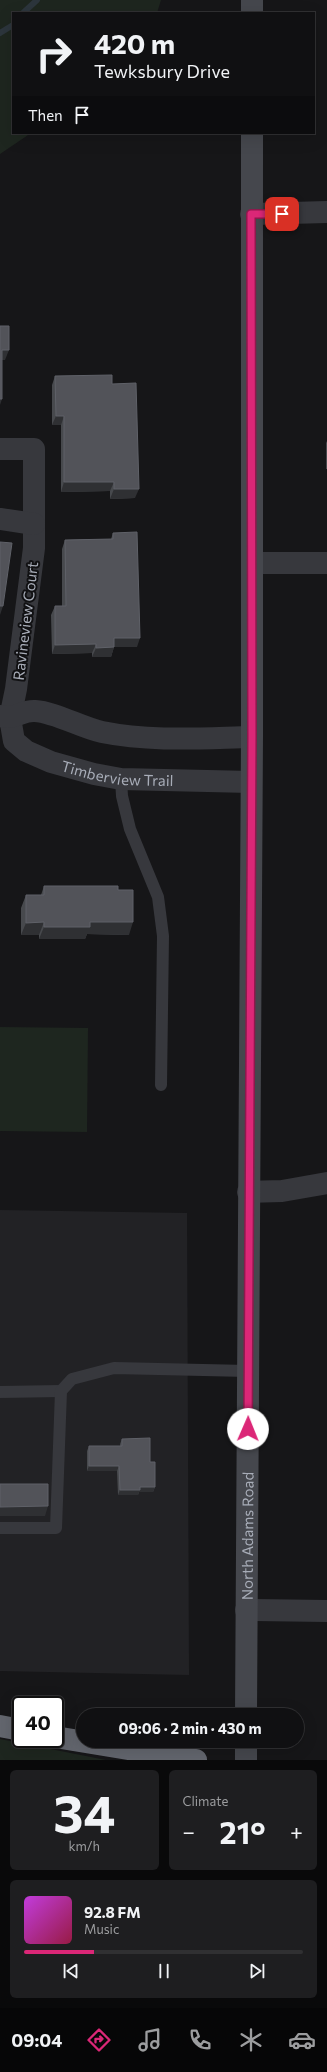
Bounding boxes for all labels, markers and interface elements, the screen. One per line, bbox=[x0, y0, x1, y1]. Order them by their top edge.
text: 420 m bbox=[94, 26, 175, 60]
icon: right bbox=[28, 28, 80, 80]
text: Tewksbury Drive bbox=[94, 60, 230, 82]
icon: arrive bbox=[71, 104, 93, 126]
text: Then bbox=[28, 106, 63, 124]
pin bbox=[265, 197, 299, 231]
icon: arrive bbox=[271, 203, 293, 225]
street label: Ravineview Court bbox=[9, 561, 41, 681]
street label: Timberview Trail bbox=[59, 756, 174, 789]
position arrow bbox=[227, 1408, 269, 1450]
street label: North Adams Road bbox=[238, 1472, 256, 1600]
speed limit sign: 40 bbox=[12, 1696, 64, 1748]
text: 09:06 · 2 min · 430 m bbox=[118, 1719, 262, 1737]
text: 34 bbox=[53, 1780, 115, 1844]
text: Climate bbox=[183, 1793, 228, 1809]
text: 21° bbox=[220, 1813, 266, 1850]
text: − bbox=[183, 1818, 195, 1845]
text: + bbox=[290, 1818, 303, 1845]
text: km/h bbox=[68, 1838, 100, 1854]
text: 92.8 FM bbox=[84, 1903, 141, 1921]
text: Music bbox=[84, 1921, 119, 1937]
icon: previous bbox=[60, 1960, 82, 1982]
icon: pause bbox=[153, 1960, 175, 1982]
icon: next bbox=[246, 1960, 268, 1982]
icon: directions bbox=[85, 2026, 113, 2054]
icon: music bbox=[136, 2026, 164, 2054]
icon: phone bbox=[186, 2026, 214, 2054]
icon: climate bbox=[237, 2026, 265, 2054]
icon: car bbox=[288, 2026, 316, 2054]
text: 09:04 bbox=[11, 2029, 62, 2051]

